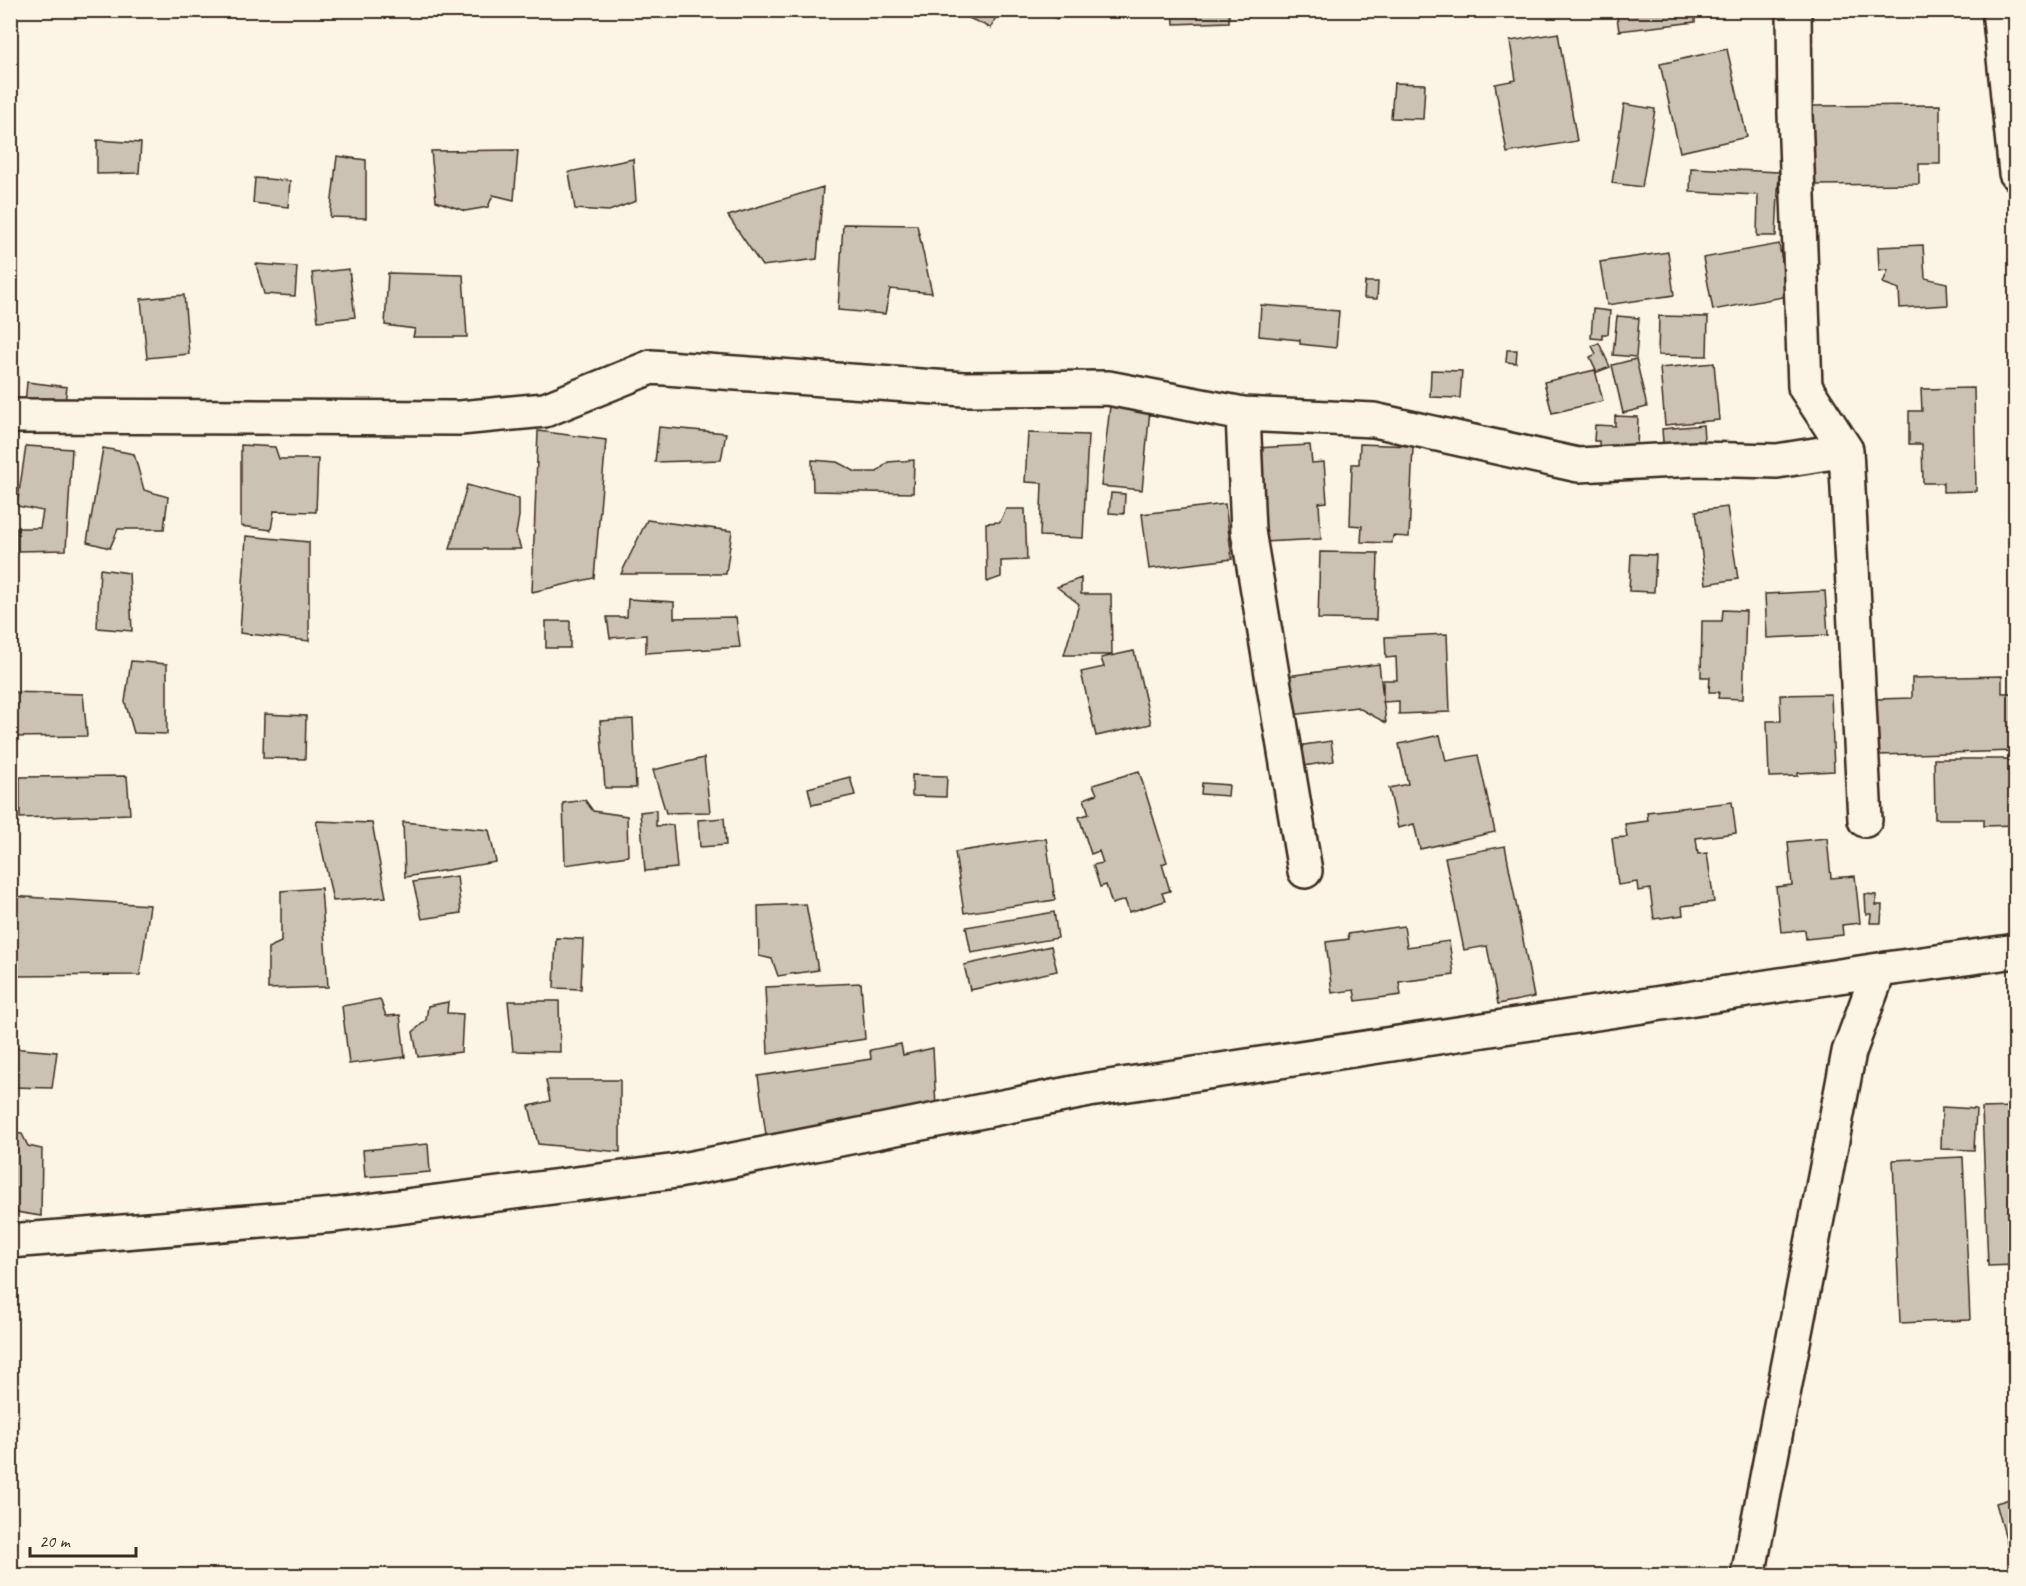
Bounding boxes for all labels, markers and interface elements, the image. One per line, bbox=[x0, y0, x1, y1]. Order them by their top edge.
scale bar bbox=[30, 1520, 136, 1558]
text: 20 m bbox=[39, 1530, 72, 1552]

